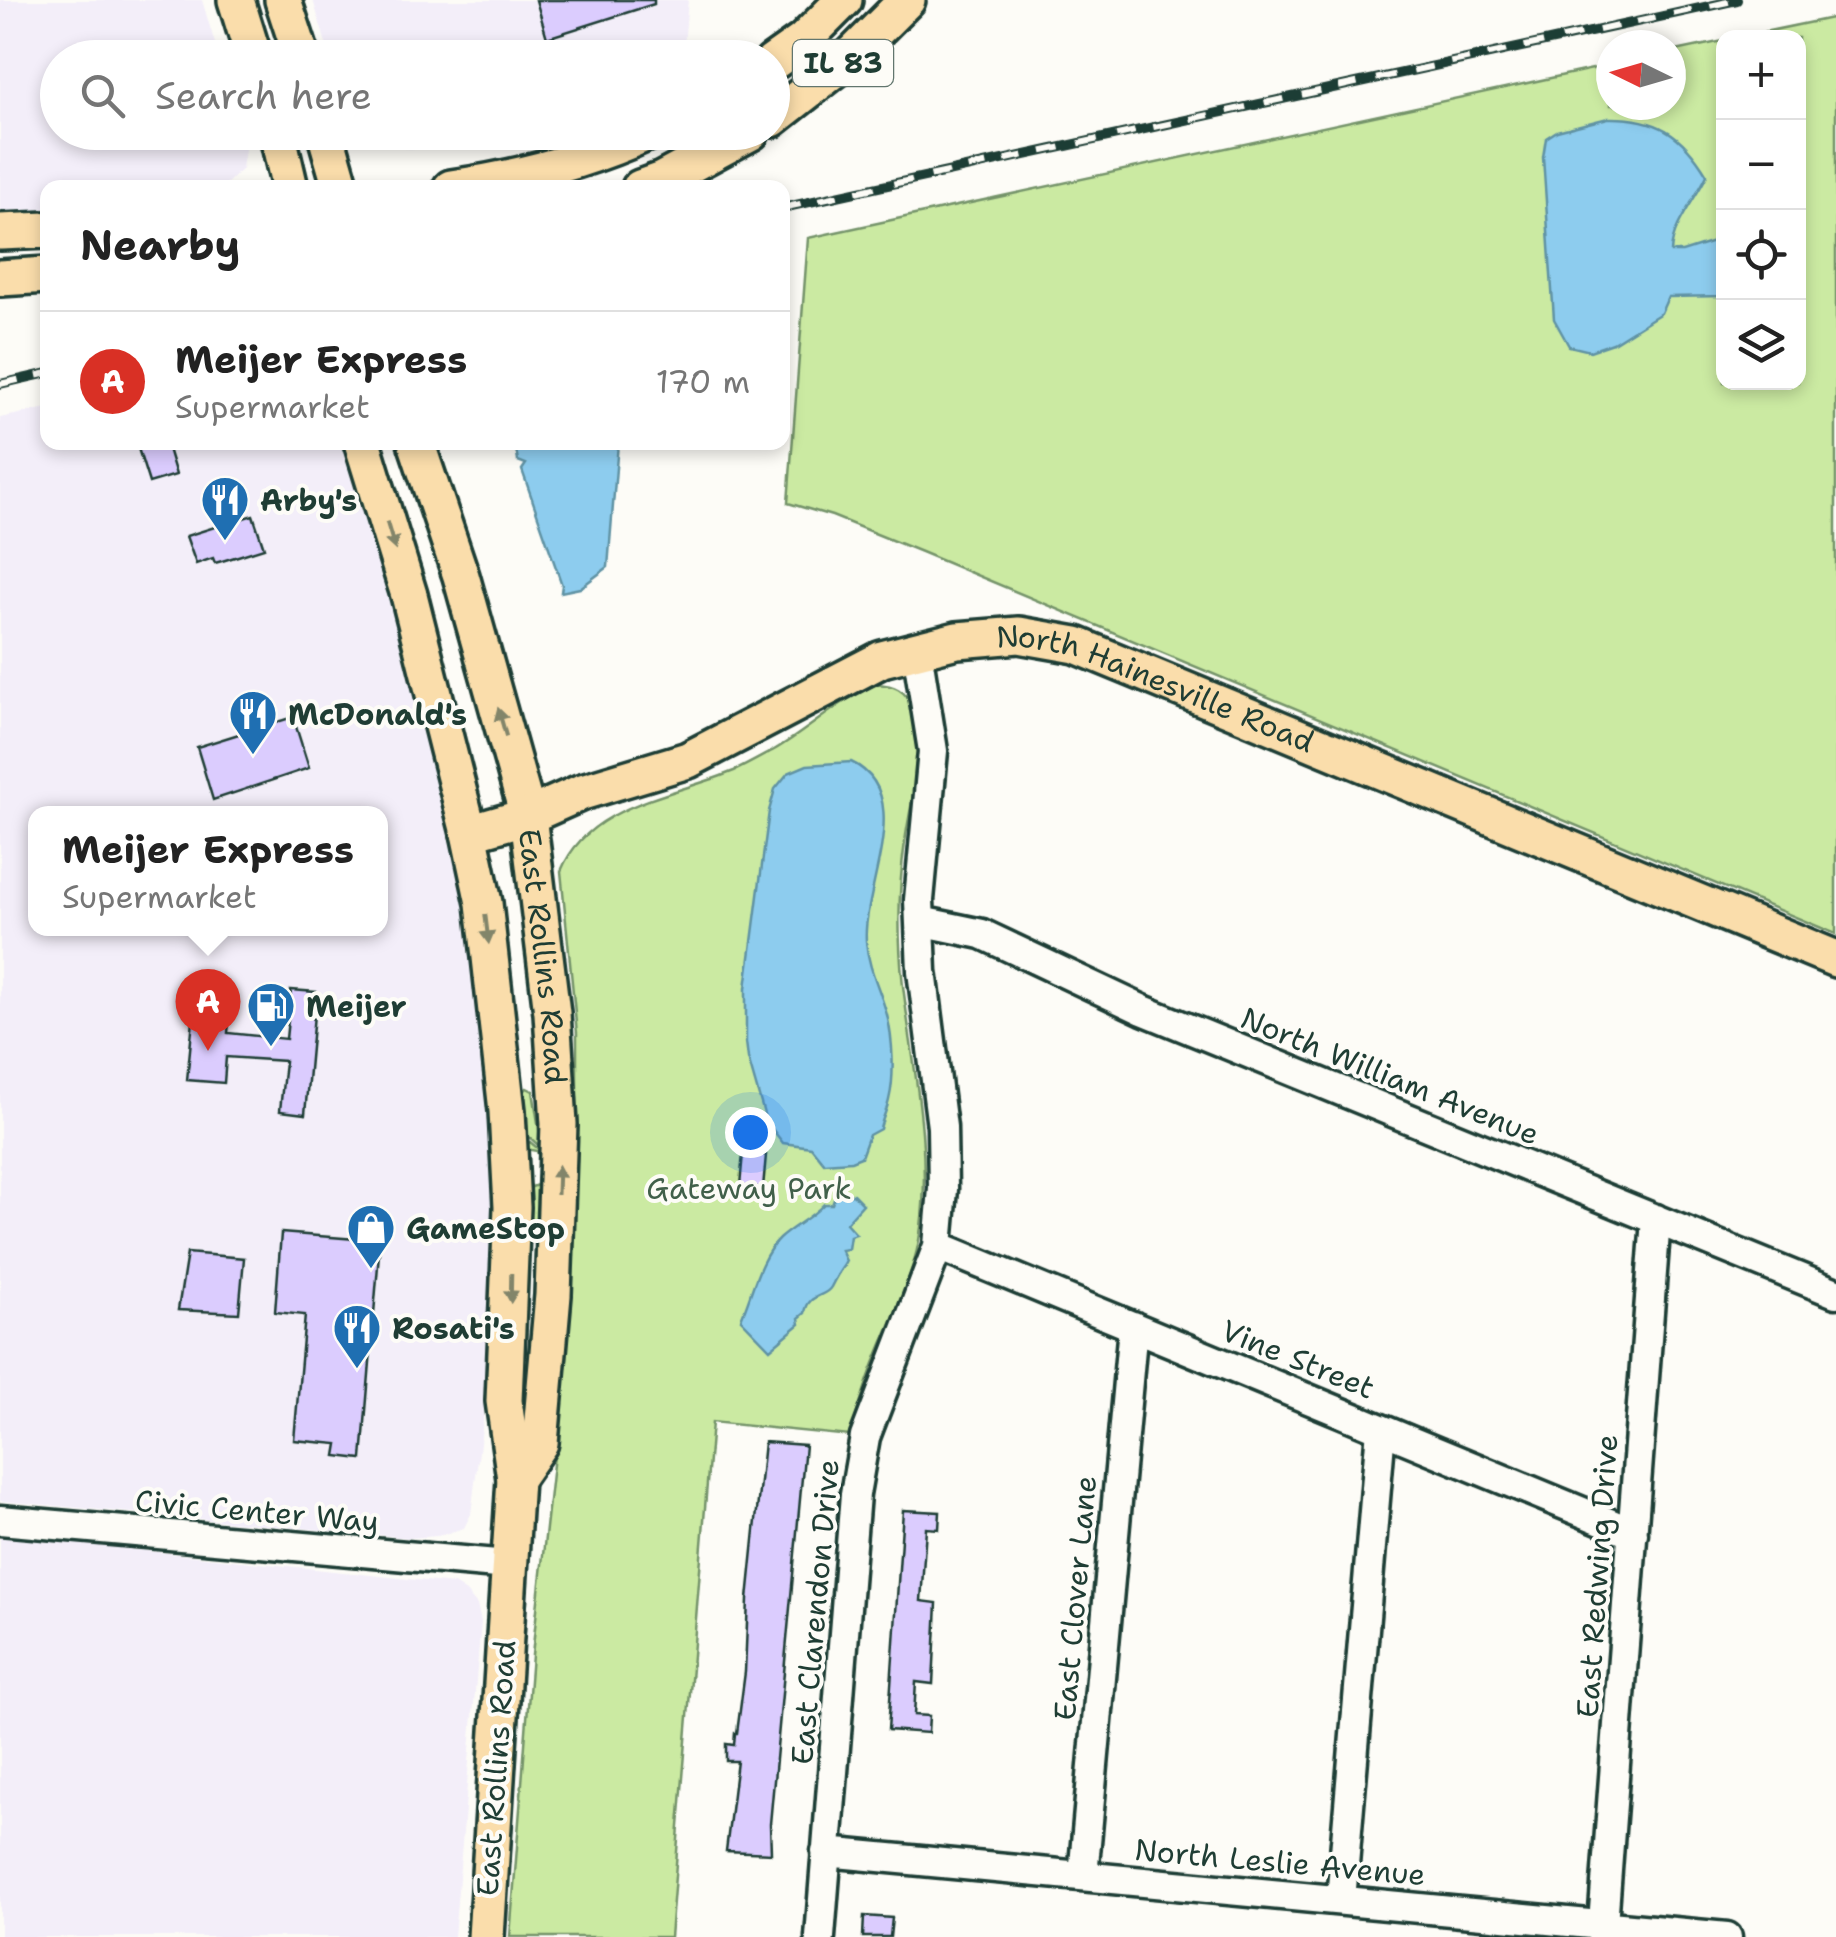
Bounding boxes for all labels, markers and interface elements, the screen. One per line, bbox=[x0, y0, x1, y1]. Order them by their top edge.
north arrow bbox=[1596, 30, 1686, 120]
map controls bbox=[1716, 30, 1806, 390]
button: + bbox=[1716, 30, 1806, 120]
search box bbox=[40, 40, 790, 150]
road number: IL 83 bbox=[793, 40, 893, 86]
icon: search bbox=[75, 68, 130, 123]
text: Search here bbox=[155, 70, 372, 121]
button: − bbox=[1716, 120, 1806, 210]
button: locate bbox=[1716, 210, 1806, 300]
text: Nearby bbox=[80, 217, 240, 273]
button: layers bbox=[1716, 300, 1806, 390]
text: Meijer Express bbox=[175, 334, 467, 385]
text: A bbox=[100, 360, 125, 403]
text: 170 m bbox=[656, 360, 750, 403]
text: Supermarket bbox=[175, 385, 370, 428]
restaurant icon: Arby's bbox=[199, 474, 251, 542]
place label: Arby's bbox=[260, 480, 357, 521]
one-way arrow bbox=[384, 521, 399, 551]
street label: North Hainesville Road bbox=[994, 615, 1321, 762]
restaurant icon: McDonald's bbox=[227, 688, 279, 756]
place label: McDonald's bbox=[288, 694, 467, 735]
one-way arrow bbox=[494, 706, 510, 737]
popup bbox=[28, 806, 388, 936]
text: Meijer Express bbox=[62, 824, 354, 875]
street label: East Rollins Road bbox=[509, 826, 577, 1086]
text: Supermarket bbox=[62, 875, 257, 918]
one-way arrow bbox=[479, 913, 495, 945]
pin: A bbox=[176, 968, 240, 1051]
fuel station icon: Meijer bbox=[245, 980, 297, 1048]
place label: Meijer bbox=[306, 986, 407, 1027]
street label: North William Avenue bbox=[1235, 997, 1545, 1155]
your location bbox=[725, 1107, 776, 1158]
one-way arrow bbox=[550, 1163, 566, 1195]
park label: Gateway Park bbox=[646, 1168, 852, 1209]
shop icon: GameStop bbox=[345, 1202, 397, 1270]
place label: GameStop bbox=[406, 1208, 565, 1249]
one-way arrow bbox=[503, 1272, 519, 1304]
restaurant icon: Rosati's bbox=[331, 1302, 383, 1370]
place label: Rosati's bbox=[392, 1308, 515, 1349]
street label: Vine Street bbox=[1215, 1310, 1381, 1408]
street label: East Redwing Drive bbox=[1567, 1433, 1627, 1719]
street label: East Clarendon Drive bbox=[781, 1458, 849, 1766]
street label: East Clover Lane bbox=[1044, 1474, 1106, 1722]
street label: Civic Center Way bbox=[133, 1480, 381, 1542]
street label: East Rollins Road bbox=[467, 1639, 525, 1897]
street label: North Leslie Avenue bbox=[1133, 1829, 1427, 1895]

